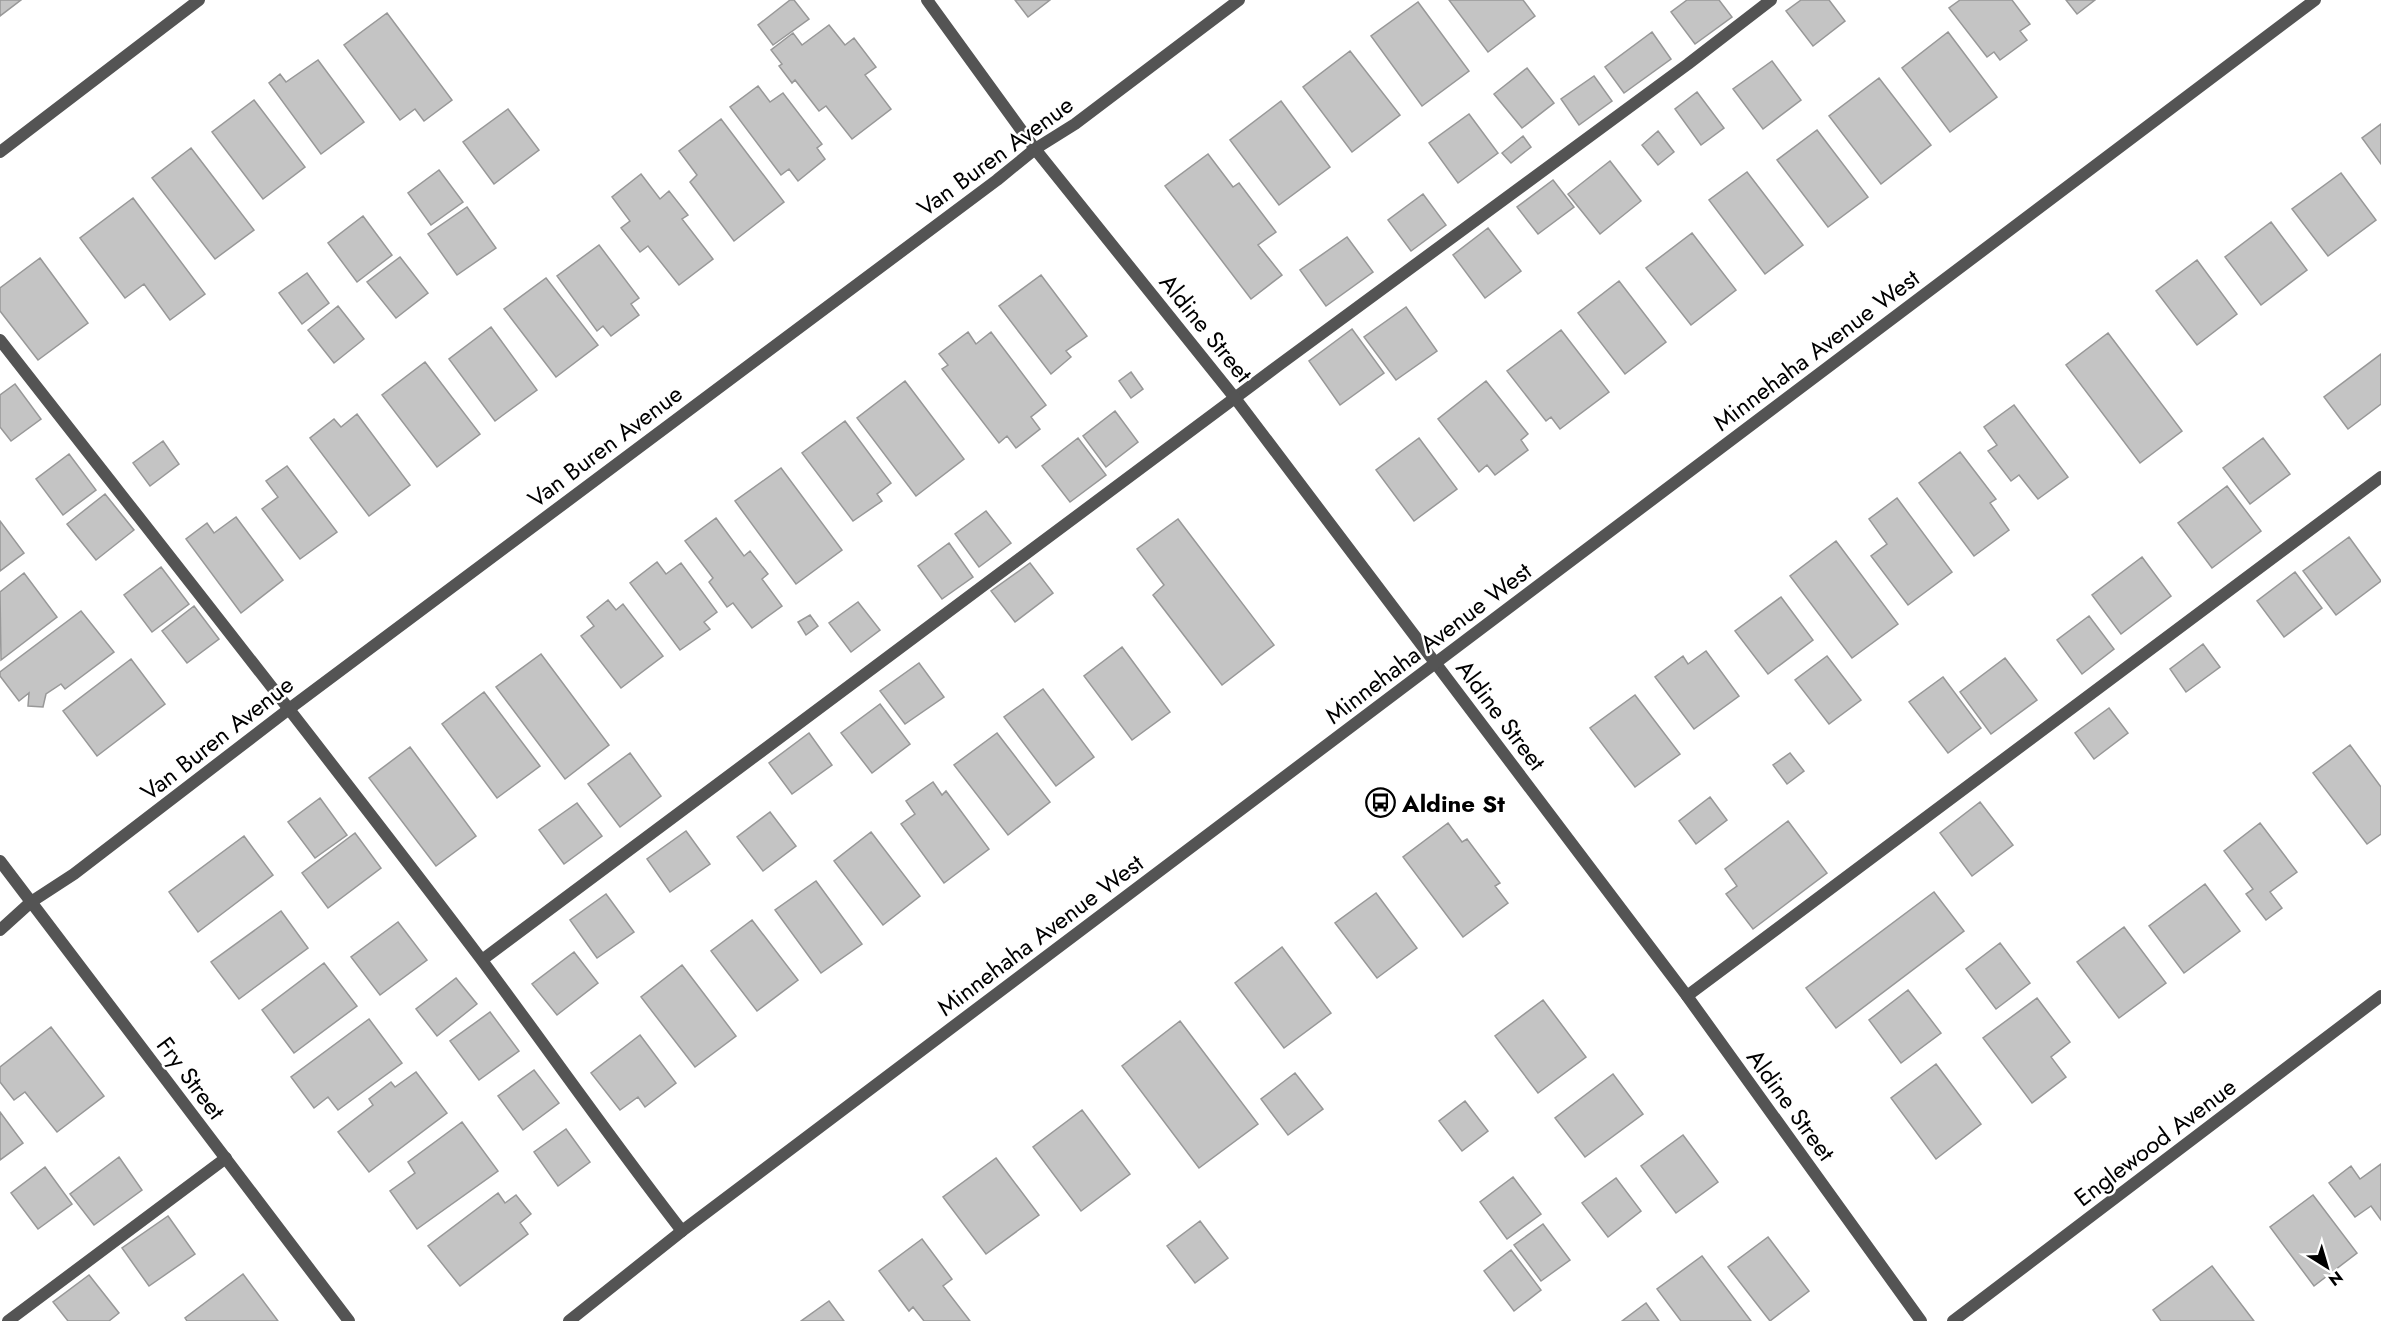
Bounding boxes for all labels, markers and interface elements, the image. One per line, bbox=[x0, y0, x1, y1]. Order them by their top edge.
street label: Van Buren Avenue bbox=[910, 87, 1080, 225]
street label: Minnehaha Avenue West bbox=[1706, 261, 1927, 439]
street label: Aldine Street bbox=[1151, 266, 1261, 390]
street label: Van Buren Avenue bbox=[520, 376, 690, 516]
street label: Minnehaha Avenue West bbox=[1318, 554, 1539, 732]
street label: Aldine Street bbox=[1448, 652, 1554, 778]
street label: Van Buren Avenue bbox=[133, 667, 301, 809]
place label: Aldine St bbox=[1401, 786, 1505, 821]
bus stop icon: Aldine St bbox=[1365, 787, 1397, 819]
street label: Minnehaha Avenue West bbox=[930, 846, 1151, 1024]
street label: Fry Street bbox=[148, 1029, 234, 1127]
street label: Aldine Street bbox=[1738, 1042, 1844, 1168]
street label: Englewood Avenue bbox=[2067, 1069, 2243, 1215]
north arrow bbox=[2297, 1237, 2357, 1297]
text: N bbox=[2324, 1266, 2348, 1292]

